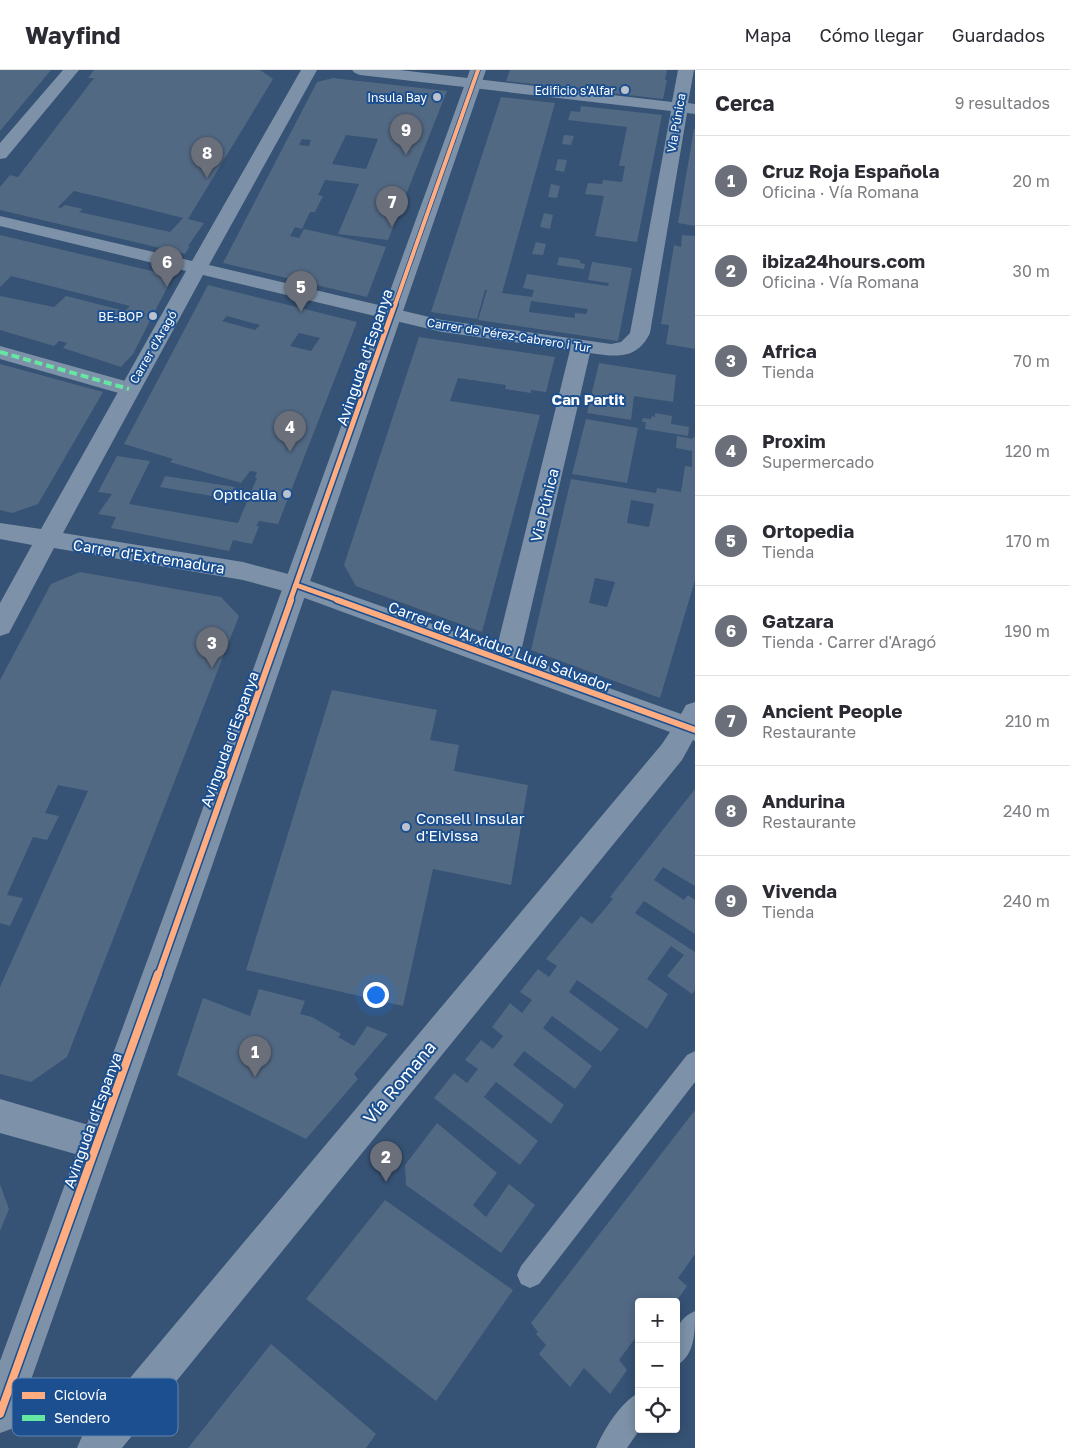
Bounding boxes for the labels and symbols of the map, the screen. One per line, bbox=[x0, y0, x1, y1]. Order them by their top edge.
place label: Edificio s'Alfar bbox=[535, 83, 615, 98]
marker: Edificio s'Alfar bbox=[619, 84, 631, 96]
place label: Insula Bay bbox=[367, 90, 427, 105]
marker: Insula Bay bbox=[431, 91, 443, 103]
street label: Via Púnica bbox=[663, 92, 689, 154]
pin: 9 bbox=[390, 114, 422, 155]
pin: 8 bbox=[191, 137, 223, 178]
pin: 7 bbox=[376, 186, 408, 227]
pin: 6 bbox=[151, 246, 183, 287]
pin: 5 bbox=[285, 271, 317, 312]
street label: Avinguda d'Espanya bbox=[332, 286, 396, 428]
street label: Carrer d'Aragó bbox=[126, 308, 180, 386]
place label: BE-BOP bbox=[98, 309, 143, 324]
marker: BE-BOP bbox=[147, 310, 159, 322]
street label: Carrer de Pérez-Cabrero i Tur bbox=[426, 315, 592, 355]
district label: Can Partit bbox=[552, 390, 624, 408]
pin: 4 bbox=[274, 411, 306, 452]
street label: Via Púnica bbox=[526, 466, 562, 544]
place label: Opticalia bbox=[213, 485, 277, 503]
marker: Opticalia bbox=[281, 488, 293, 500]
street label: Carrer d'Extremadura bbox=[72, 535, 226, 577]
street label: Carrer de l'Arxiduc Lluís Salvador bbox=[386, 597, 614, 695]
pin: 3 bbox=[196, 627, 228, 668]
street label: Avinguda d'Espanya bbox=[196, 669, 262, 809]
place label: Consell Insular d'Eivissa bbox=[416, 809, 525, 844]
marker: Consell Insular d'Eivissa bbox=[400, 821, 412, 833]
your location bbox=[363, 982, 389, 1008]
pin: 1 bbox=[239, 1036, 271, 1077]
street label: Vía Romana bbox=[358, 1036, 440, 1128]
street label: Avinguda d'Espanya bbox=[59, 1050, 125, 1190]
pin: 2 bbox=[370, 1141, 402, 1182]
legend bbox=[12, 1378, 178, 1436]
text: Ciclovía bbox=[54, 1386, 107, 1403]
text: Sendero bbox=[54, 1409, 110, 1426]

